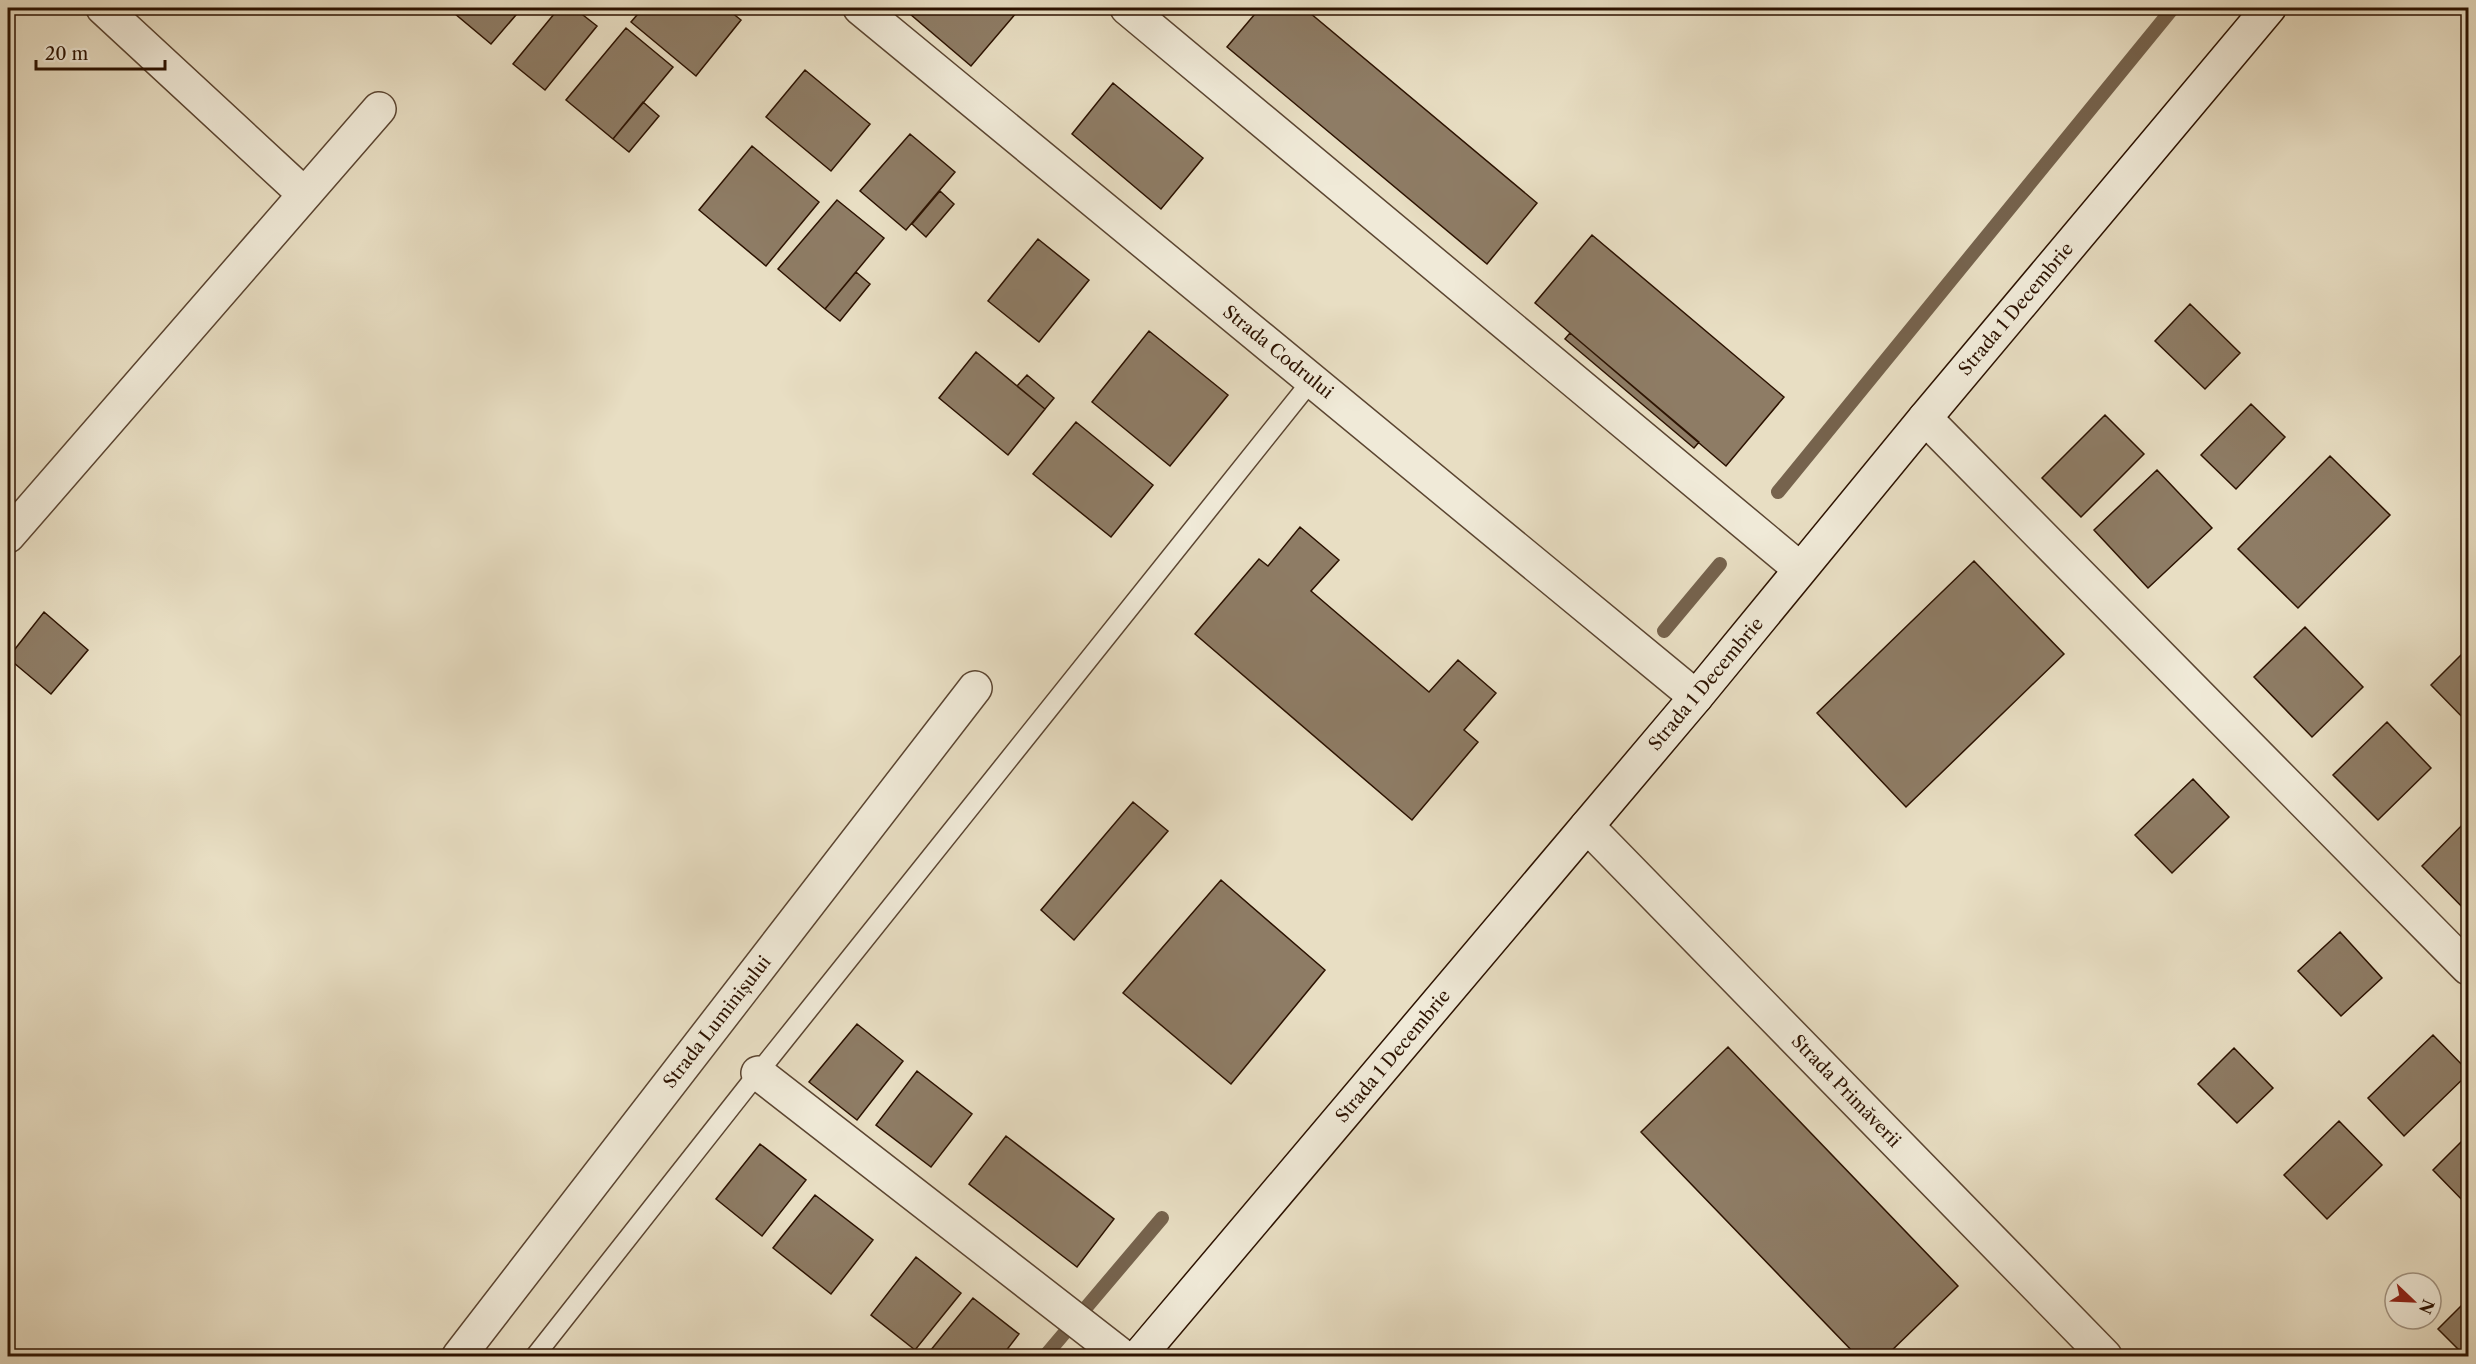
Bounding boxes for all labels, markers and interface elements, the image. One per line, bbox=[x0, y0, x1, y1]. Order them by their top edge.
scale bar bbox=[36, 33, 165, 71]
text: 20 m bbox=[45, 43, 89, 65]
street label: Strada 1 Decembrie bbox=[1954, 238, 2078, 380]
street label: Strada Codrului bbox=[1218, 301, 1338, 404]
street label: Strada 1 Decembrie bbox=[1644, 613, 1768, 755]
street label: Strada Luminișului bbox=[658, 951, 776, 1093]
street label: Strada 1 Decembrie bbox=[1331, 985, 1455, 1127]
street label: Strada Primăverii bbox=[1787, 1030, 1906, 1152]
north arrow bbox=[2383, 1271, 2443, 1331]
text: N bbox=[2415, 1297, 2439, 1317]

